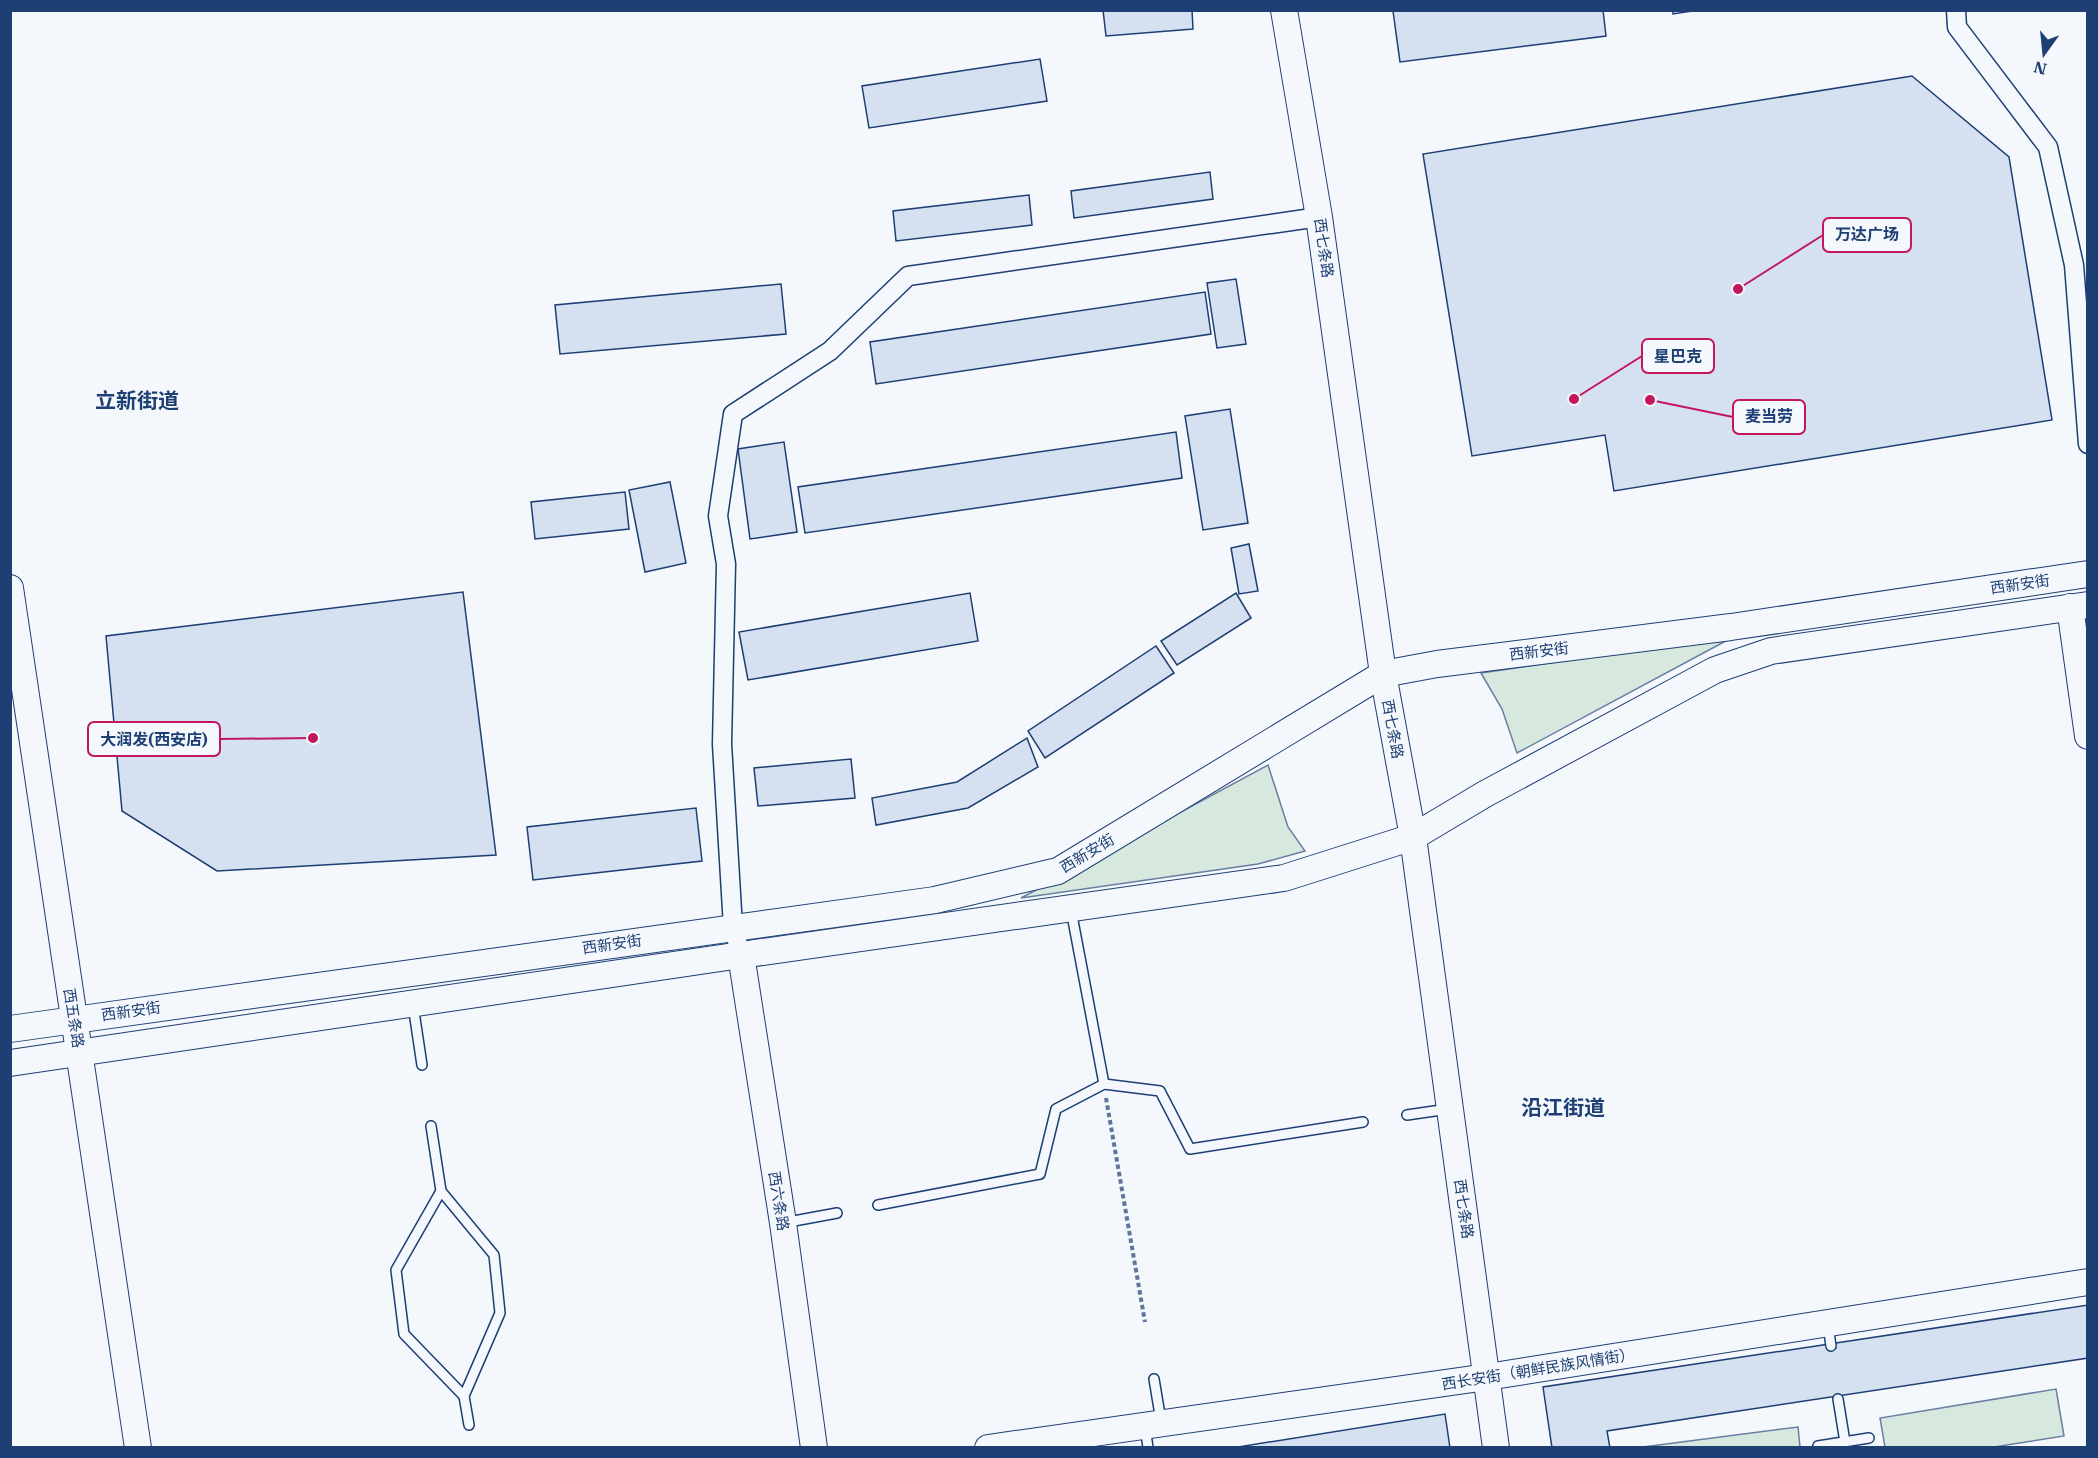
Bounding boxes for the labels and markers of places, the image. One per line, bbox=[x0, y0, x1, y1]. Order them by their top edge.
callout: 万达广场 bbox=[1823, 218, 1911, 252]
callout: 星巴克 bbox=[1642, 339, 1714, 373]
callout: 麦当劳 bbox=[1733, 400, 1805, 434]
callout: 大润发(西安店) bbox=[88, 722, 220, 756]

